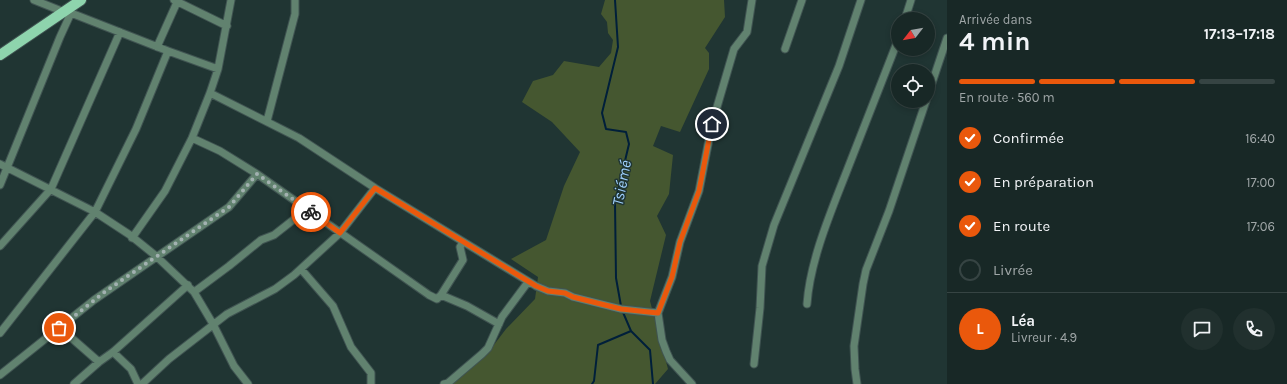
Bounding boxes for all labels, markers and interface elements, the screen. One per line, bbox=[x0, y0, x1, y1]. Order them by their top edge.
north arrow bbox=[891, 12, 935, 56]
map controls bbox=[891, 12, 935, 108]
text: Arrivée dans bbox=[959, 12, 1032, 27]
text: 17:13–17:18 bbox=[1204, 25, 1275, 43]
text: 4 min bbox=[959, 26, 1030, 57]
button: locate bbox=[891, 64, 935, 108]
text: En route · 560 m bbox=[959, 90, 1055, 105]
pin bbox=[695, 107, 729, 141]
icon: home bbox=[701, 113, 723, 135]
icon: check bbox=[959, 127, 981, 149]
text: Confirmée bbox=[993, 129, 1064, 147]
text: 16:40 bbox=[1245, 131, 1275, 146]
water label: Tsiémé bbox=[608, 158, 635, 207]
icon: check bbox=[959, 171, 981, 193]
text: En préparation bbox=[993, 173, 1094, 191]
text: 17:00 bbox=[1246, 175, 1275, 190]
courier bbox=[291, 192, 331, 232]
icon: bike bbox=[300, 201, 322, 223]
icon: check bbox=[959, 215, 981, 237]
text: En route bbox=[993, 217, 1050, 235]
text: 17:06 bbox=[1246, 219, 1275, 234]
text: Livrée bbox=[993, 261, 1033, 279]
button: chat bbox=[1181, 308, 1223, 350]
button: phone bbox=[1233, 308, 1275, 350]
pin bbox=[42, 311, 76, 345]
text: Léa bbox=[1011, 312, 1035, 330]
icon: bag bbox=[48, 317, 70, 339]
text: L bbox=[976, 320, 984, 338]
text: Livreur · 4.9 bbox=[1011, 330, 1077, 345]

